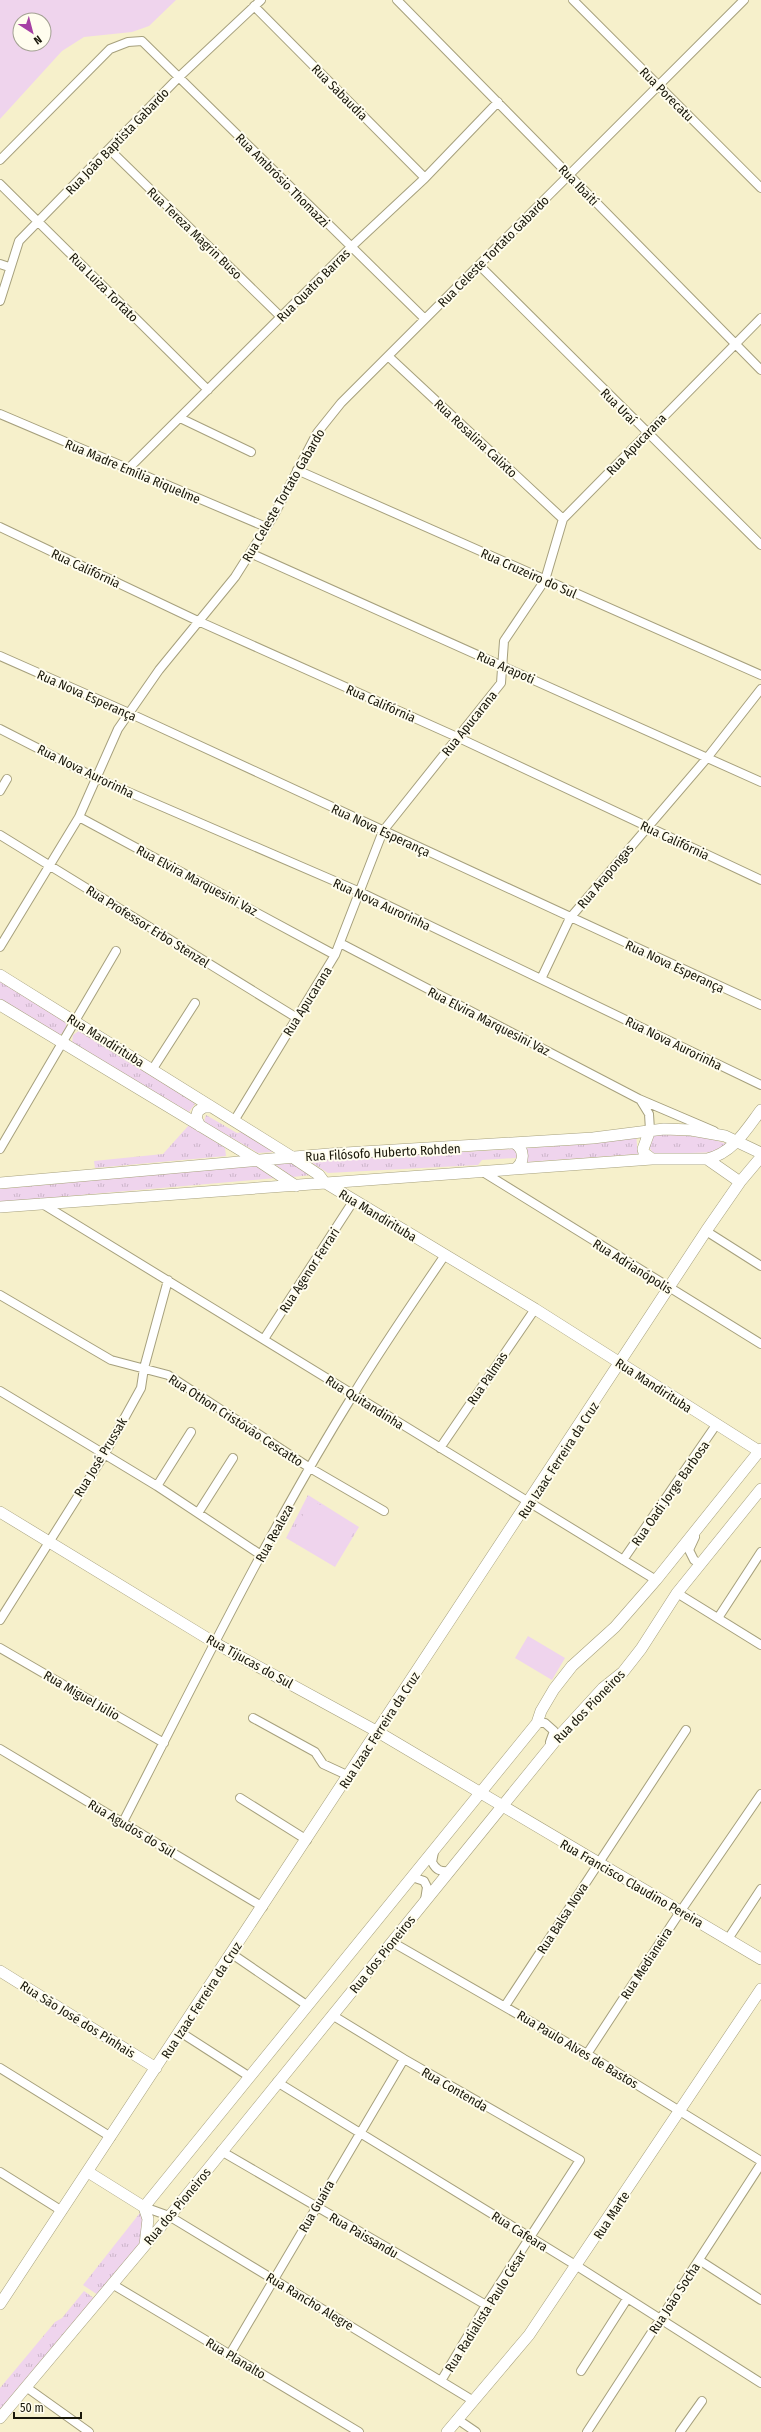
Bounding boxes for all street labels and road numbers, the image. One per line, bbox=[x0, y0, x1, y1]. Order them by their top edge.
street label: Rua Sabaudia bbox=[309, 61, 371, 123]
street label: Rua Porecatu bbox=[637, 64, 697, 124]
street label: Rua João Baptista Gabardo bbox=[63, 85, 172, 198]
street label: Rua Ambrósio Thomazzi bbox=[233, 130, 333, 230]
street label: Rua Ibaití bbox=[556, 162, 602, 209]
street label: Rua Tereza Magrin Buso bbox=[144, 184, 245, 282]
street label: Rua Celeste Tortato Gabardo bbox=[435, 193, 552, 310]
street label: Rua Quatro Barras bbox=[274, 245, 353, 325]
street label: Rua Luiza Tortato bbox=[66, 250, 141, 325]
street label: Rua Uraí bbox=[598, 385, 640, 427]
street label: Rua Rosalina Calixto bbox=[431, 396, 520, 481]
street label: Rua Apucarana bbox=[603, 411, 669, 478]
street label: Rua Celeste Tortato Gabardo bbox=[239, 426, 328, 564]
street label: Rua Madre Emília Riquelme bbox=[63, 436, 203, 507]
street label: Rua Califórnia bbox=[49, 546, 123, 591]
street label: Rua Cruzeiro do Sul bbox=[479, 546, 580, 602]
street label: Rua Arapoti bbox=[474, 648, 537, 687]
street label: Rua Nova Esperança bbox=[35, 667, 139, 724]
street label: Rua Califórnia bbox=[344, 681, 418, 725]
street label: Rua Apucarana bbox=[439, 688, 500, 759]
street label: Rua Nova Aurorinha bbox=[35, 742, 137, 801]
street label: Rua Nova Esperança bbox=[329, 801, 432, 860]
street label: Rua Califórnia bbox=[638, 818, 712, 863]
street label: Rua Arapongas bbox=[574, 841, 637, 911]
street label: Rua Elvira Marquesini Vaz bbox=[134, 842, 260, 919]
street label: Rua Nova Aurorinha bbox=[331, 875, 433, 934]
street label: Rua Professor Erbo Stenzel bbox=[83, 882, 213, 971]
street label: Rua Nova Esperança bbox=[623, 937, 726, 996]
street label: Rua Apucarana bbox=[280, 964, 335, 1039]
street label: Rua Elvira Marquesini Vaz bbox=[425, 984, 552, 1059]
street label: Rua Mandirituba bbox=[64, 1011, 147, 1070]
street label: Rua Nova Aurorinha bbox=[623, 1014, 725, 1073]
street label: Rua Filósofo Huberto Rohden bbox=[305, 1141, 461, 1164]
street label: Rua Mandirituba bbox=[336, 1186, 419, 1245]
street label: Rua Agenor Ferrari bbox=[276, 1225, 342, 1316]
street label: Rua Adrianópolis bbox=[590, 1236, 676, 1297]
street label: Rua Palmas bbox=[464, 1348, 511, 1408]
street label: Rua Mandirituba bbox=[613, 1355, 695, 1416]
street label: Rua Othon Cristóvão Cescatto bbox=[166, 1371, 306, 1470]
street label: Rua Quitandinha bbox=[323, 1372, 407, 1432]
street label: Rua Izaac Ferreira da Cruz bbox=[515, 1399, 602, 1521]
street label: Rua José Prussak bbox=[71, 1414, 130, 1500]
street label: Rua Oadi Jorge Barbosa bbox=[628, 1438, 712, 1549]
street label: Rua Realeza bbox=[252, 1502, 296, 1565]
street label: Rua Tijucas do Sul bbox=[204, 1631, 296, 1692]
street label: Rua dos Pioneiros bbox=[551, 1666, 628, 1746]
street label: Rua Miguel Júlio bbox=[41, 1668, 123, 1723]
street label: Rua Izaac Ferreira da Cruz bbox=[336, 1669, 423, 1791]
street label: Rua Agudos do Sul bbox=[85, 1797, 178, 1861]
street label: Rua Francisco Claudino Pereira bbox=[558, 1836, 706, 1931]
street label: Rua Balsa Nova bbox=[534, 1880, 591, 1957]
street label: Rua dos Pioneiros bbox=[346, 1912, 419, 1996]
street label: Rua Medianeira bbox=[618, 1925, 675, 2002]
street label: Rua Izaac Ferreira da Cruz bbox=[158, 1939, 245, 2061]
street label: Rua São José dos Pinhais bbox=[17, 1978, 138, 2061]
street label: Rua Paulo Alves de Bastos bbox=[514, 2007, 641, 2092]
street label: Rua Contenda bbox=[419, 2064, 491, 2114]
street label: Rua dos Pioneiros bbox=[141, 2164, 214, 2248]
street label: Rua Guaíra bbox=[296, 2178, 337, 2235]
street label: Rua Marte bbox=[590, 2189, 632, 2242]
street label: Rua Cafeara bbox=[489, 2208, 551, 2255]
street label: Rua Paissandu bbox=[327, 2210, 401, 2261]
street label: Rua Radialista Paulo César bbox=[442, 2247, 529, 2375]
street label: Rua João Socha bbox=[646, 2260, 703, 2337]
street label: Rua Rancho Alegre bbox=[263, 2269, 356, 2333]
street label: Rua Planalto bbox=[203, 2335, 269, 2382]

